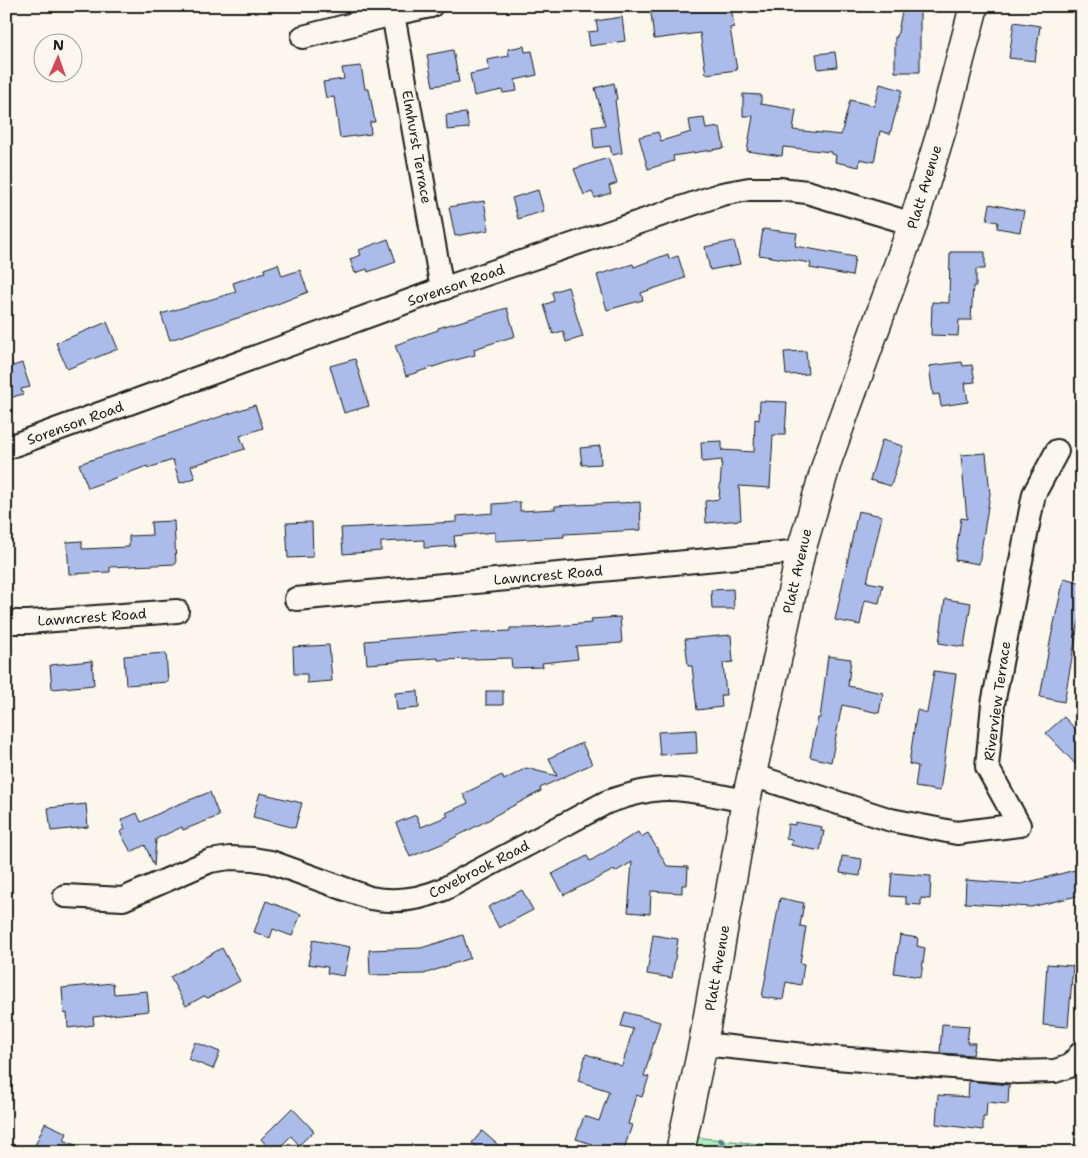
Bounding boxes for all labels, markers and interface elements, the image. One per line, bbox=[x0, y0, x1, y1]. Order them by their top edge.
north arrow bbox=[32, 32, 82, 82]
text: N bbox=[53, 36, 64, 54]
street label: Elmhurst Terrace bbox=[398, 89, 436, 205]
street label: Platt Avenue bbox=[903, 143, 945, 231]
street label: Sorenson Road bbox=[405, 260, 507, 310]
street label: Sorenson Road bbox=[24, 397, 126, 449]
street label: Platt Avenue bbox=[778, 527, 816, 615]
street label: Lawncrest Road bbox=[493, 561, 603, 589]
street label: Lawncrest Road bbox=[37, 604, 147, 630]
street label: Riverview Terrace bbox=[980, 640, 1014, 762]
street label: Covebrook Road bbox=[426, 836, 532, 902]
street label: Platt Avenue bbox=[701, 924, 733, 1012]

